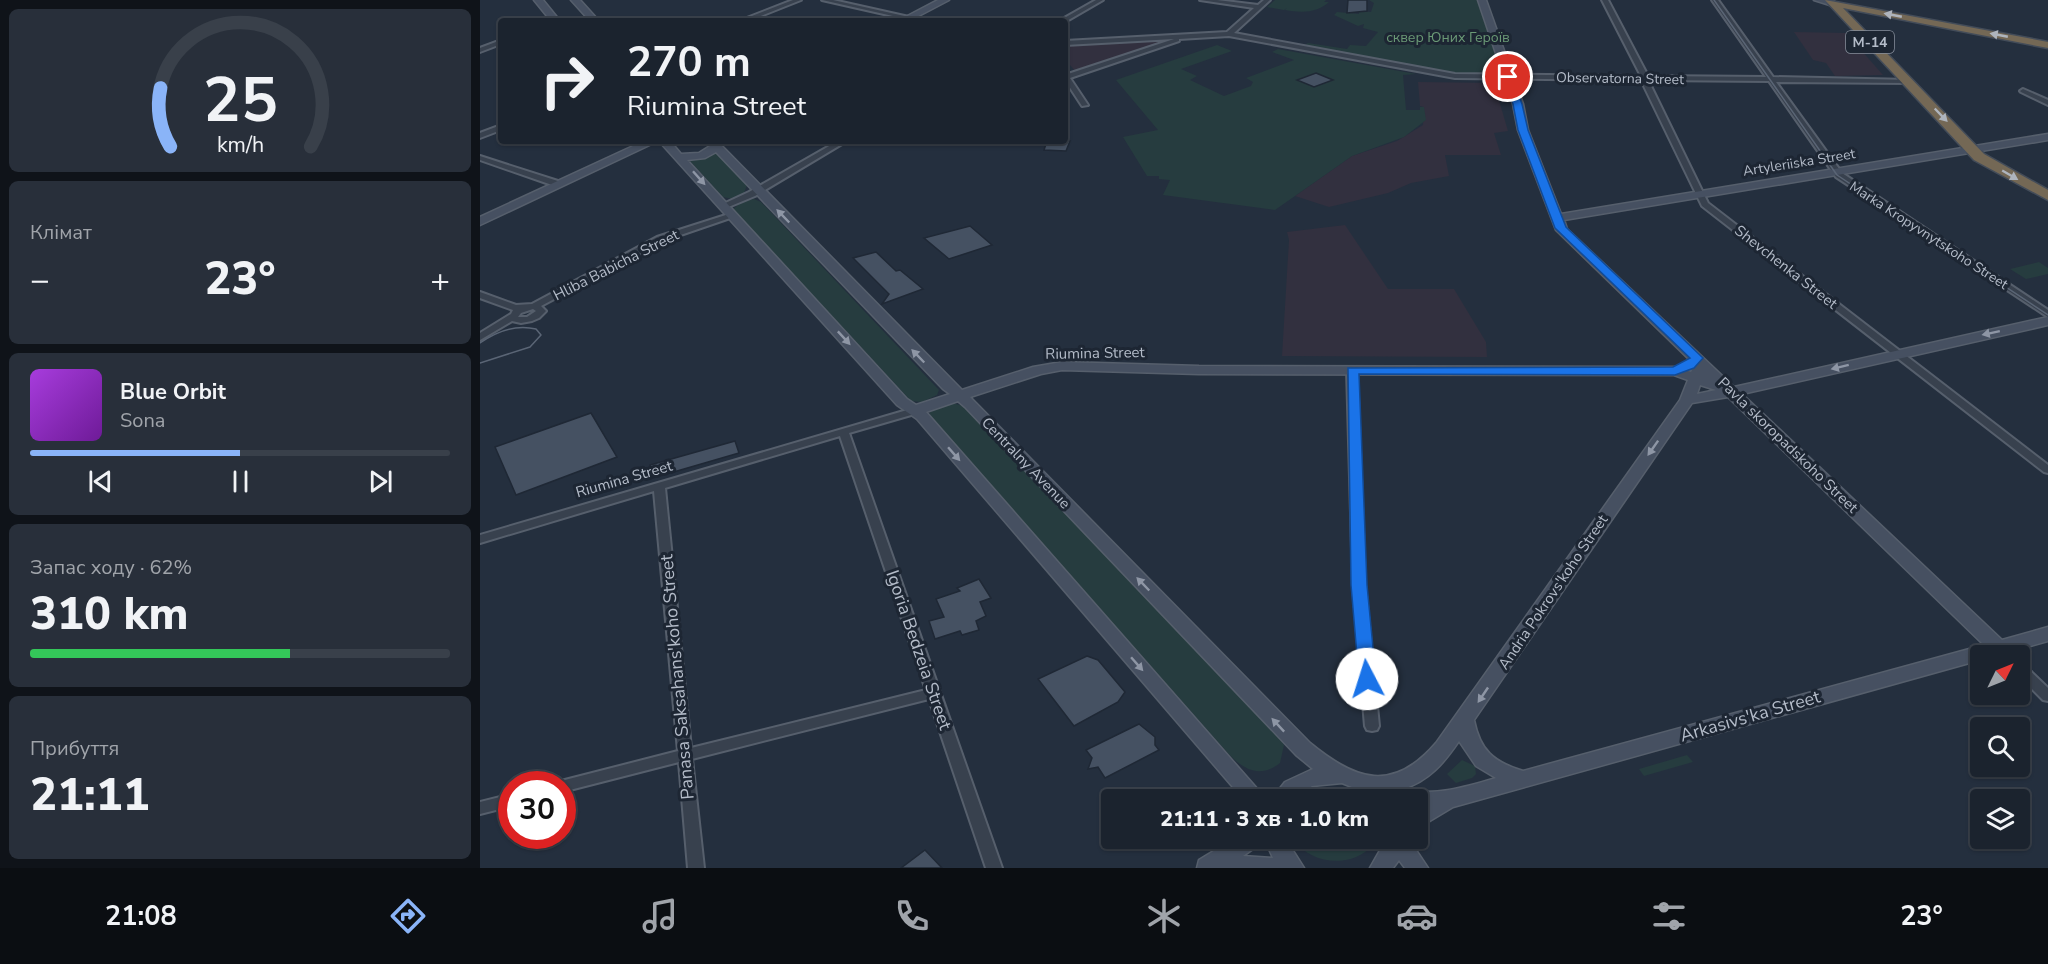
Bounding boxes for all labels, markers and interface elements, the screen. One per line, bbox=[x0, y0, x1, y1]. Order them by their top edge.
one-way arrow bbox=[1884, 10, 1903, 19]
park label: сквер Юних Героїв bbox=[1386, 28, 1510, 47]
one-way arrow bbox=[1990, 30, 2009, 39]
road number: М-14 bbox=[1846, 31, 1894, 53]
text: 270 m bbox=[627, 34, 751, 91]
icon: right bbox=[528, 42, 606, 120]
pin bbox=[1482, 51, 1533, 102]
text: 25 bbox=[203, 59, 277, 144]
icon: arrive bbox=[1491, 60, 1524, 93]
street label: Observatorna Street bbox=[1556, 68, 1684, 89]
text: Riumina Street bbox=[627, 88, 806, 125]
one-way arrow bbox=[1934, 108, 1948, 122]
text: km/h bbox=[216, 131, 264, 161]
street label: Artyleriiska Street bbox=[1741, 144, 1857, 181]
one-way arrow bbox=[2002, 169, 2018, 180]
one-way arrow bbox=[692, 170, 705, 185]
street label: Marka Kropyvnytskoho Street bbox=[1846, 177, 2012, 294]
one-way arrow bbox=[776, 208, 790, 223]
text: Клімат bbox=[30, 219, 92, 246]
street label: Shevchenka Street bbox=[1730, 221, 1842, 314]
street label: Hliba Babicha Street bbox=[550, 224, 683, 305]
text: 23° bbox=[204, 249, 276, 310]
text: − bbox=[30, 258, 50, 303]
text: + bbox=[430, 258, 450, 303]
one-way arrow bbox=[1981, 329, 2000, 338]
one-way arrow bbox=[837, 330, 850, 345]
street label: Riumina Street bbox=[1045, 342, 1146, 364]
one-way arrow bbox=[911, 349, 925, 364]
one-way arrow bbox=[1831, 362, 1849, 372]
street label: Pavla skoropadskoho Street bbox=[1714, 373, 1863, 518]
text: Blue Orbit bbox=[120, 377, 226, 407]
text: Sona bbox=[120, 407, 165, 434]
street label: Centralny Avenue bbox=[977, 413, 1075, 513]
one-way arrow bbox=[1647, 439, 1659, 455]
one-way arrow bbox=[947, 446, 961, 461]
street label: Riumina Street bbox=[573, 455, 675, 502]
icon: previous bbox=[84, 465, 117, 498]
icon: pause bbox=[224, 465, 257, 498]
icon: next bbox=[364, 465, 397, 498]
street label: Andria Pokrovs'koho Street bbox=[1494, 510, 1613, 673]
street label: Panasa Saksahans'koho Street bbox=[654, 553, 700, 801]
text: Запас ходу · 62% bbox=[30, 554, 192, 581]
street label: Igoria Bedzeia Street bbox=[880, 567, 958, 734]
one-way arrow bbox=[1137, 577, 1151, 591]
text: 310 km bbox=[30, 584, 189, 645]
north arrow bbox=[1970, 645, 2030, 705]
map controls bbox=[1970, 645, 2030, 849]
position arrow bbox=[1335, 647, 1399, 711]
one-way arrow bbox=[1130, 656, 1143, 671]
street label: Arkasivs'ka Street bbox=[1677, 684, 1824, 747]
one-way arrow bbox=[1477, 686, 1489, 702]
button: search bbox=[1970, 717, 2030, 777]
one-way arrow bbox=[1272, 718, 1286, 732]
text: Прибуття bbox=[30, 735, 119, 762]
text: 21:11 bbox=[30, 765, 150, 826]
speed limit sign: 30 bbox=[498, 771, 576, 849]
button: layers bbox=[1970, 789, 2030, 849]
text: 21:11 · 3 хв · 1.0 km bbox=[1160, 804, 1369, 834]
icon: directions bbox=[387, 895, 429, 937]
icon: music bbox=[639, 895, 681, 937]
icon: phone bbox=[891, 895, 933, 937]
icon: climate bbox=[1143, 895, 1185, 937]
icon: car bbox=[1396, 895, 1438, 937]
icon: filters bbox=[1648, 895, 1690, 937]
text: 21:08 bbox=[105, 898, 177, 935]
text: 23° bbox=[1900, 898, 1943, 935]

